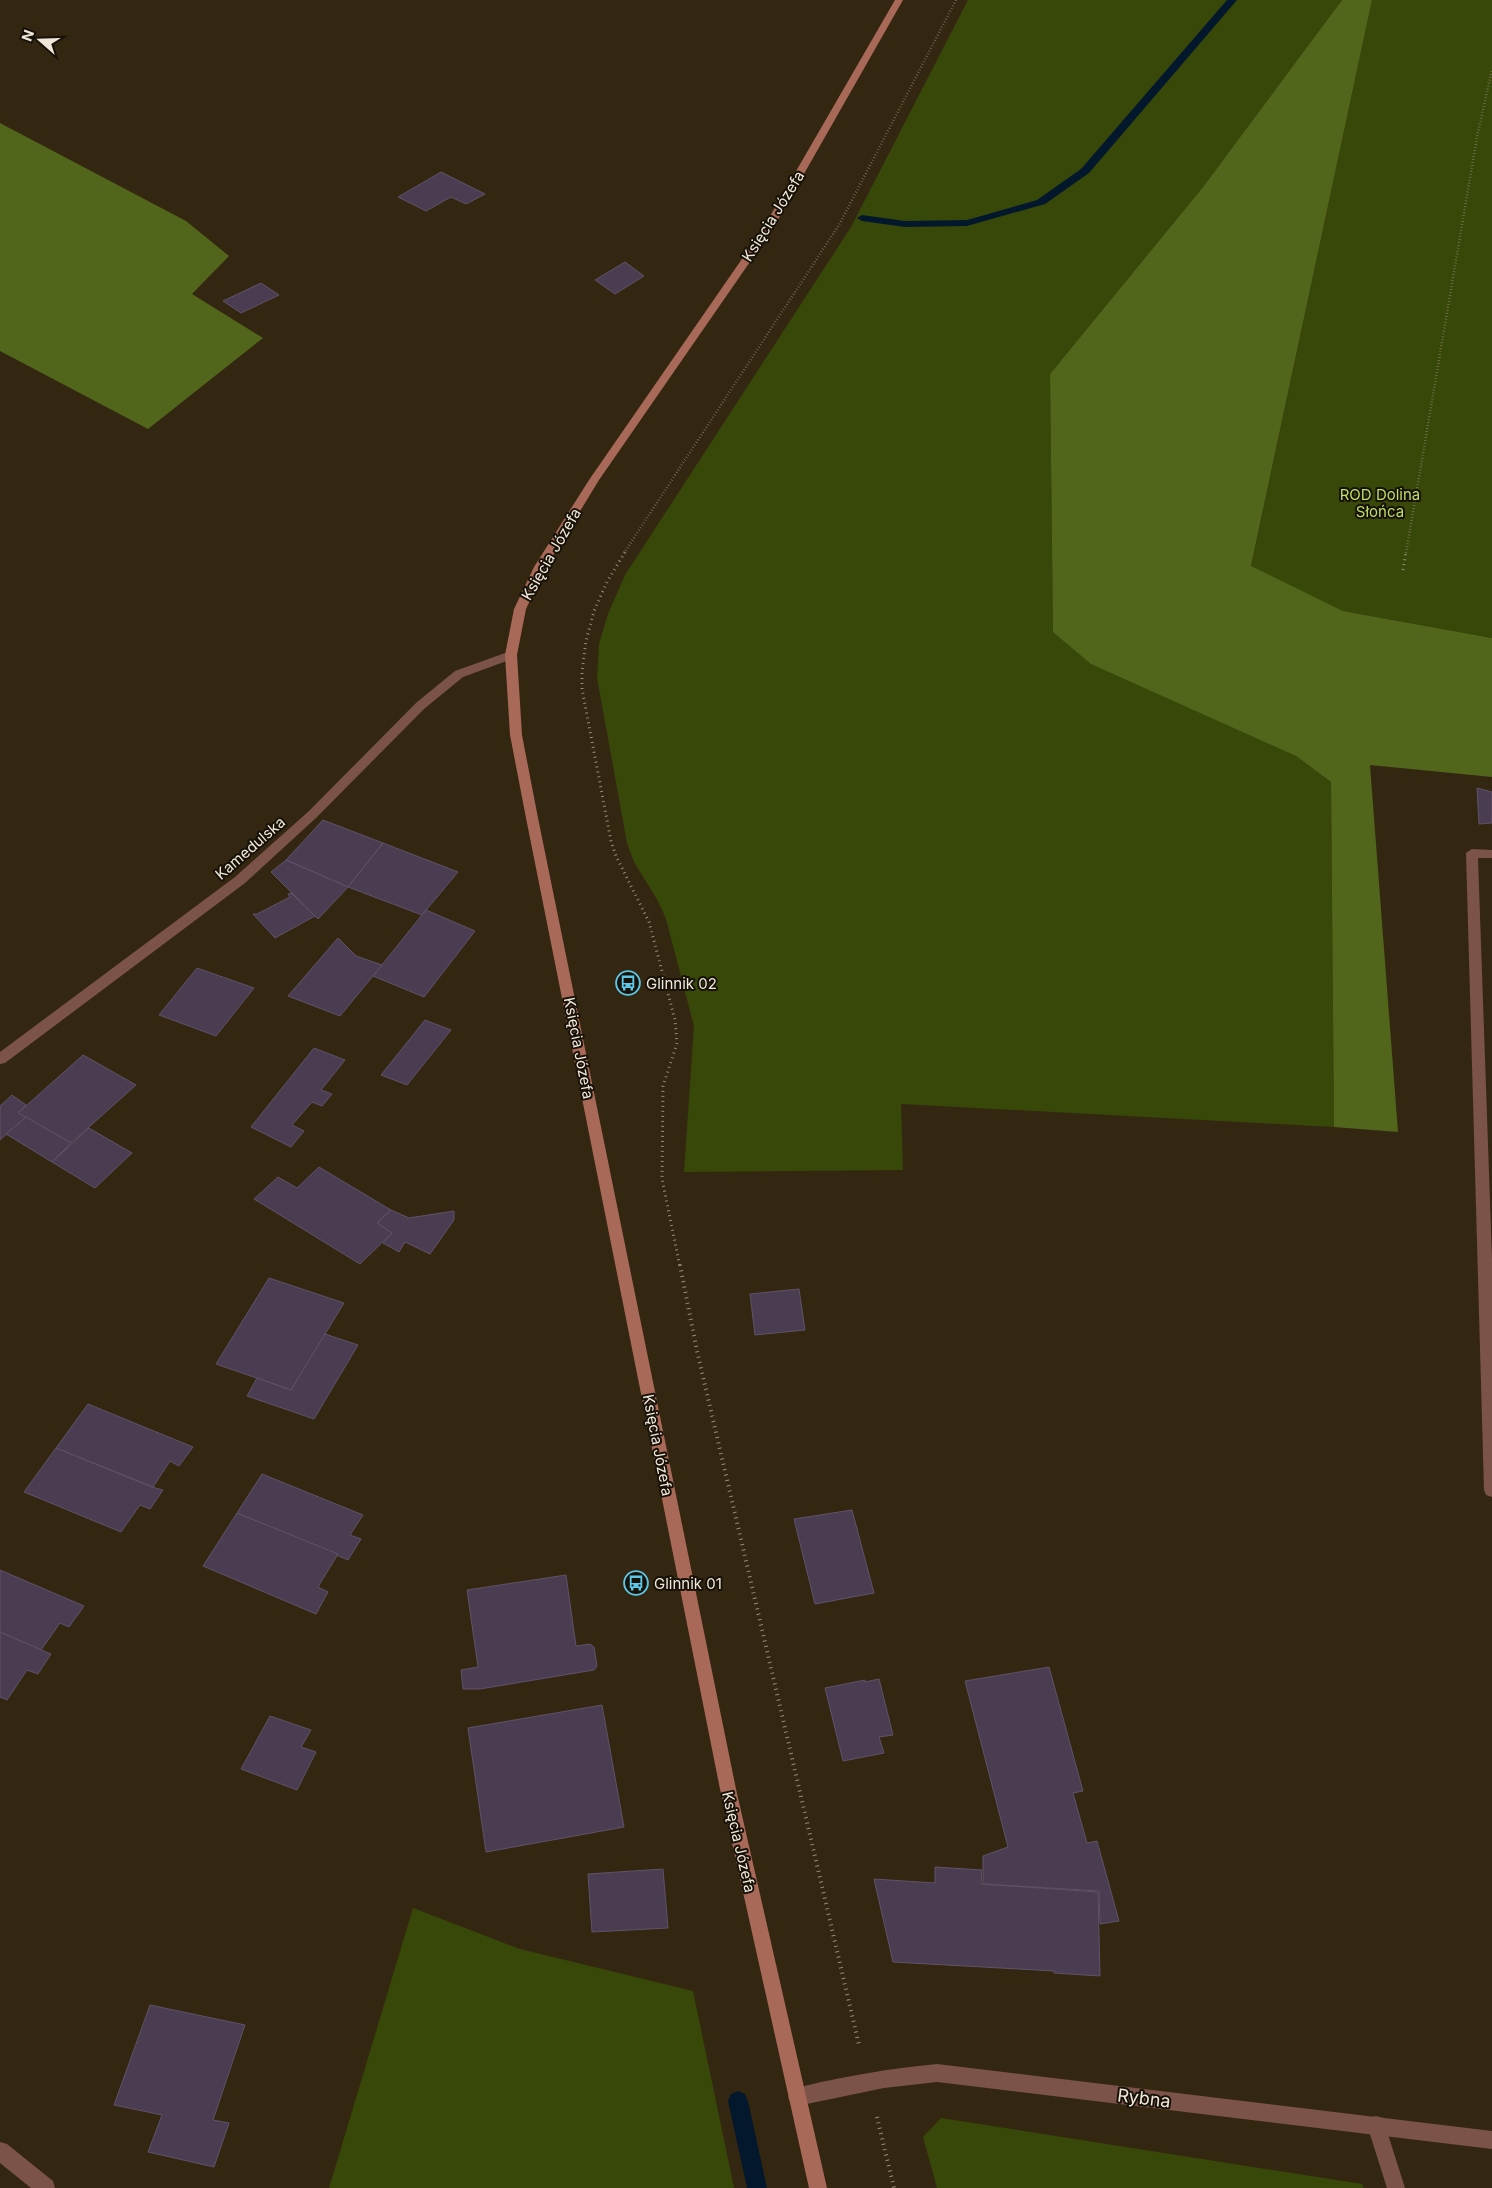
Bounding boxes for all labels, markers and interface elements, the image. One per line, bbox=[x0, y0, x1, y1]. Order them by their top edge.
north arrow bbox=[15, 15, 65, 65]
text: N bbox=[18, 27, 37, 43]
street label: Księcia Józefa bbox=[738, 167, 808, 265]
park label: ROD Dolina Słońca bbox=[1340, 485, 1420, 521]
street label: Księcia Józefa bbox=[517, 505, 585, 603]
street label: Kamedulska bbox=[211, 812, 289, 884]
bus stop icon: Glinnik 02 bbox=[615, 970, 641, 996]
place label: Glinnik 02 bbox=[646, 974, 717, 993]
street label: Księcia Józefa bbox=[560, 996, 598, 1100]
street label: Księcia Józefa bbox=[639, 1393, 677, 1497]
bus stop icon: Glinnik 01 bbox=[623, 1570, 649, 1596]
place label: Glinnik 01 bbox=[654, 1574, 722, 1593]
street label: Księcia Józefa bbox=[718, 1790, 760, 1894]
street label: Rybna bbox=[1116, 2084, 1172, 2112]

